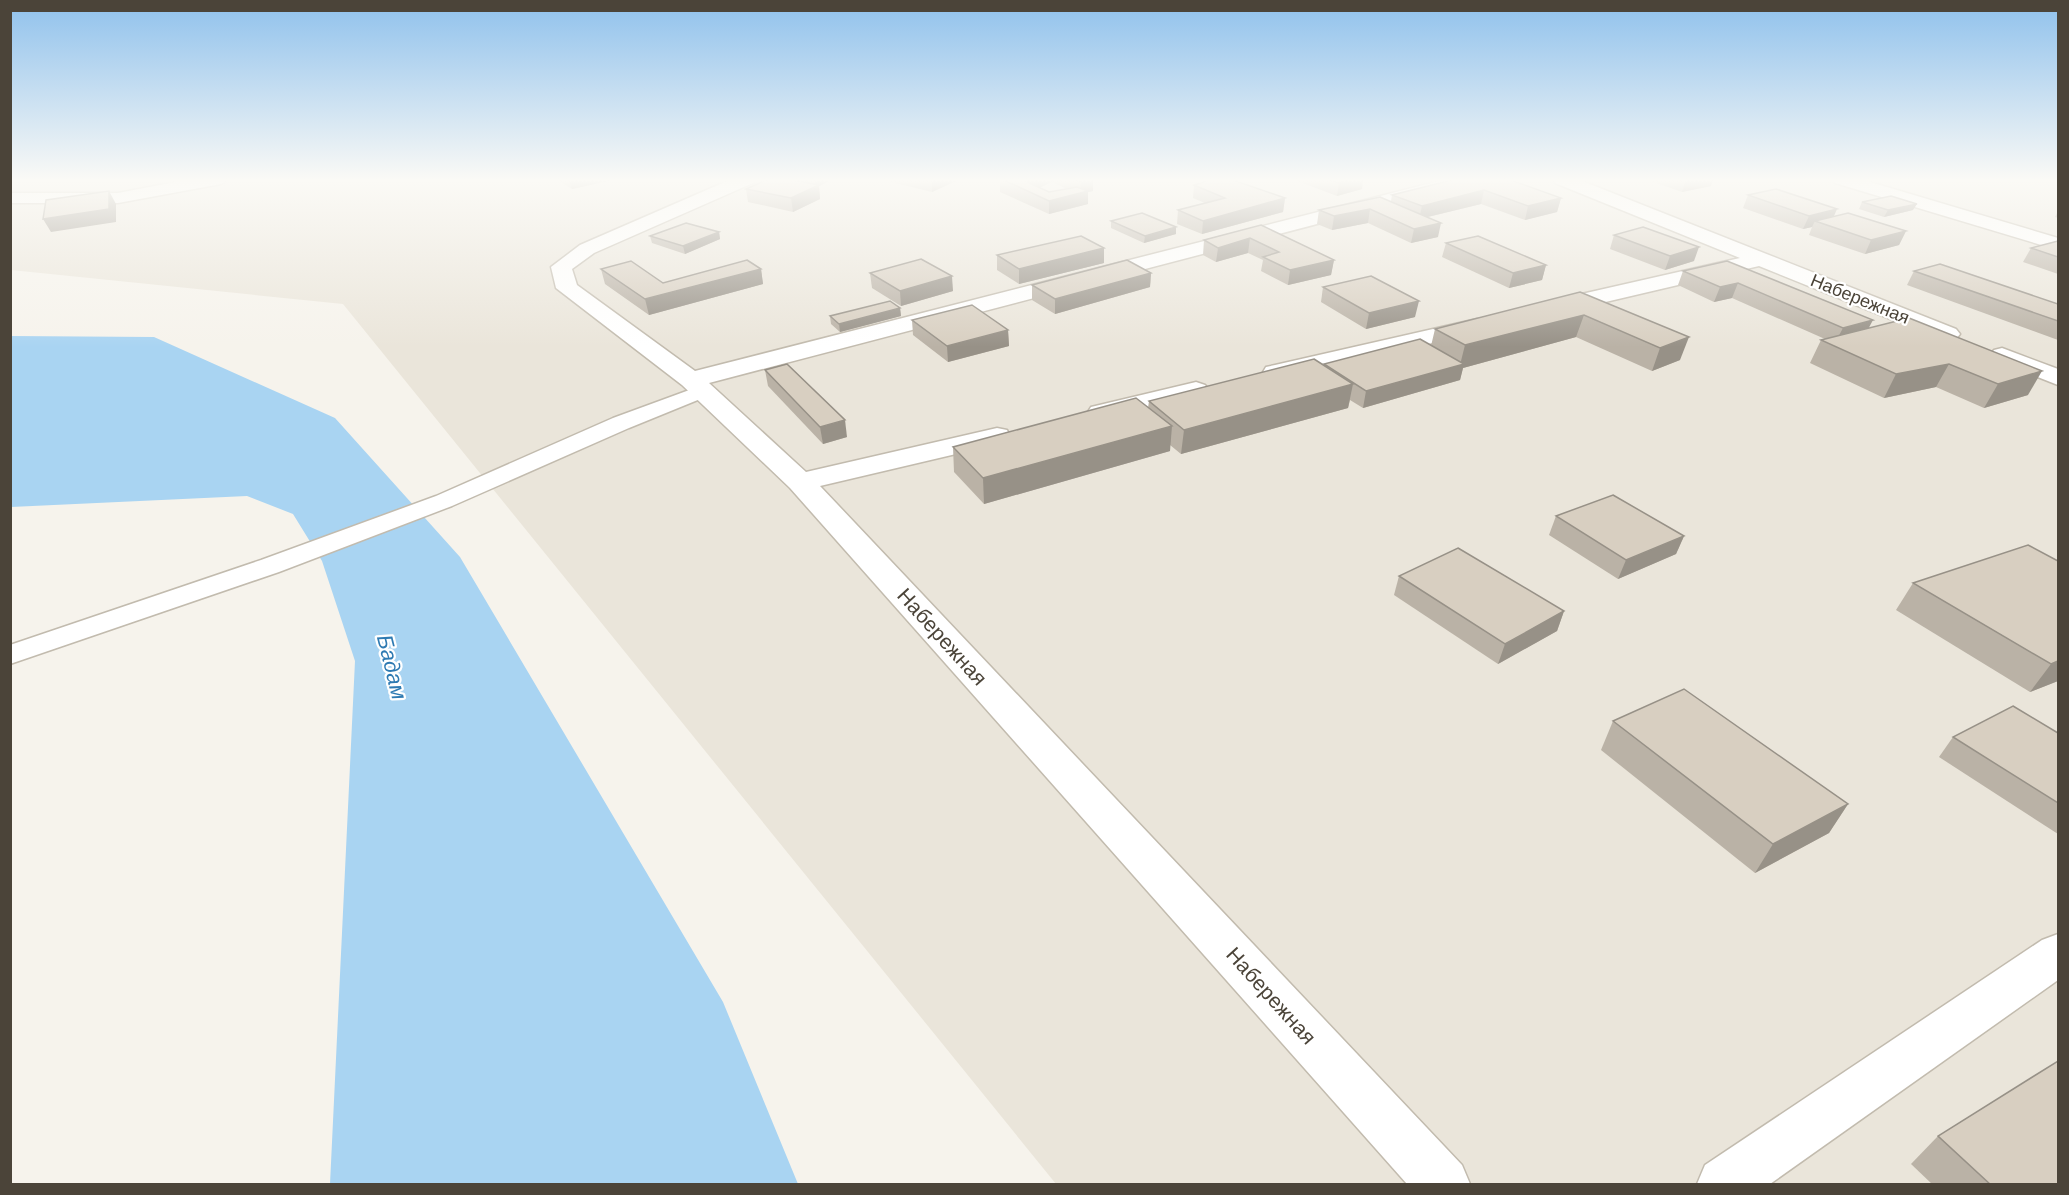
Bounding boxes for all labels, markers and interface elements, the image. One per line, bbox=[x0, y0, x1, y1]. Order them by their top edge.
street label: Набережная bbox=[1807, 268, 1913, 330]
street label: Набережная bbox=[891, 582, 993, 692]
water label: Бадам bbox=[370, 631, 414, 703]
street label: Набережная bbox=[1220, 941, 1322, 1051]

